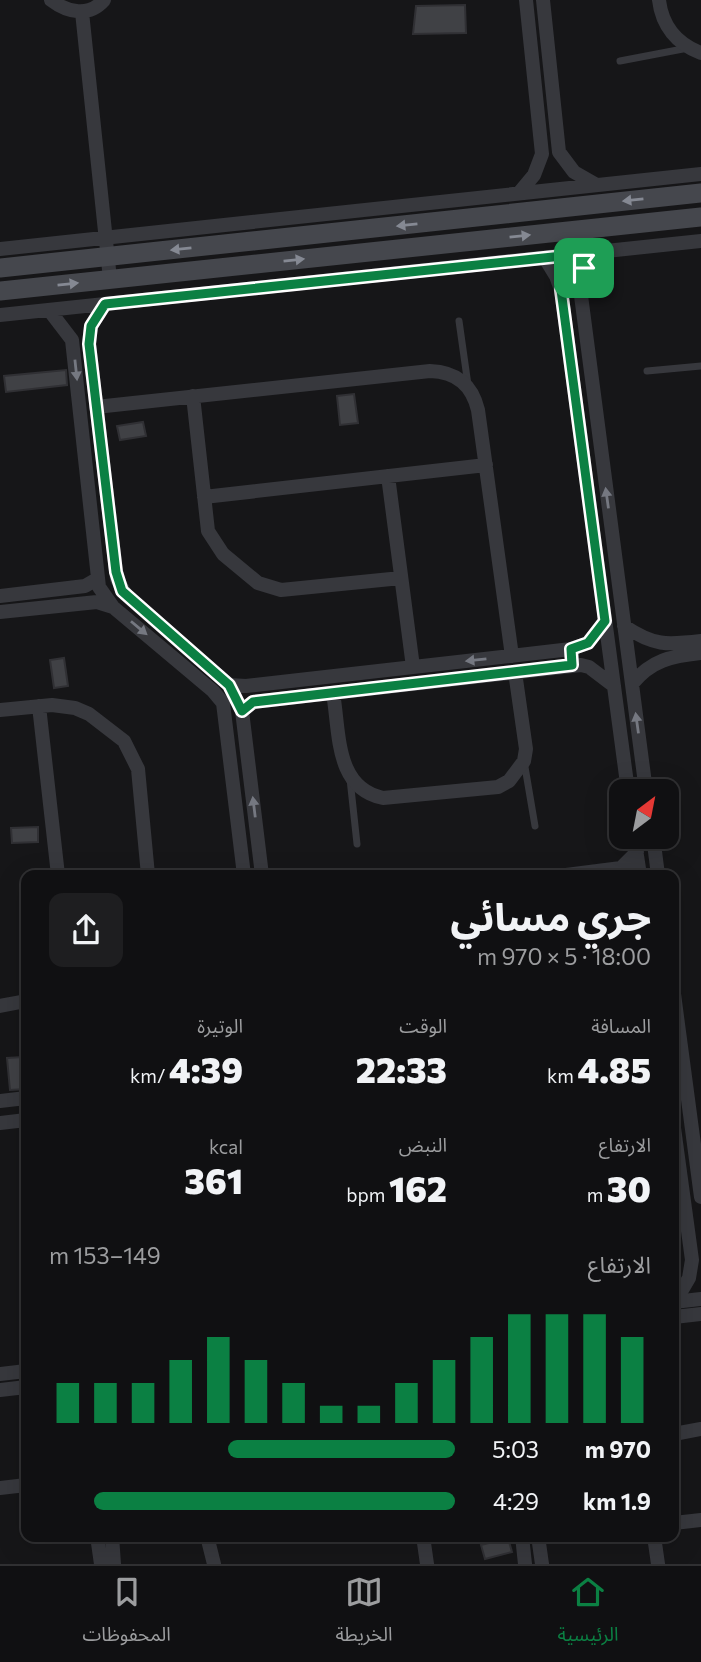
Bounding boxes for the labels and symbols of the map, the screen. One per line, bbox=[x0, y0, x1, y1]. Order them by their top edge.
one-way arrow bbox=[622, 195, 644, 206]
one-way arrow bbox=[396, 219, 418, 230]
one-way arrow bbox=[510, 231, 532, 242]
pin bbox=[554, 238, 614, 298]
one-way arrow bbox=[170, 243, 192, 254]
one-way arrow bbox=[283, 254, 305, 265]
one-way arrow bbox=[57, 278, 79, 289]
one-way arrow bbox=[70, 359, 81, 381]
one-way arrow bbox=[602, 487, 613, 509]
one-way arrow bbox=[129, 621, 147, 636]
one-way arrow bbox=[465, 655, 487, 666]
one-way arrow bbox=[632, 712, 643, 734]
north arrow bbox=[609, 779, 679, 849]
one-way arrow bbox=[248, 796, 259, 818]

